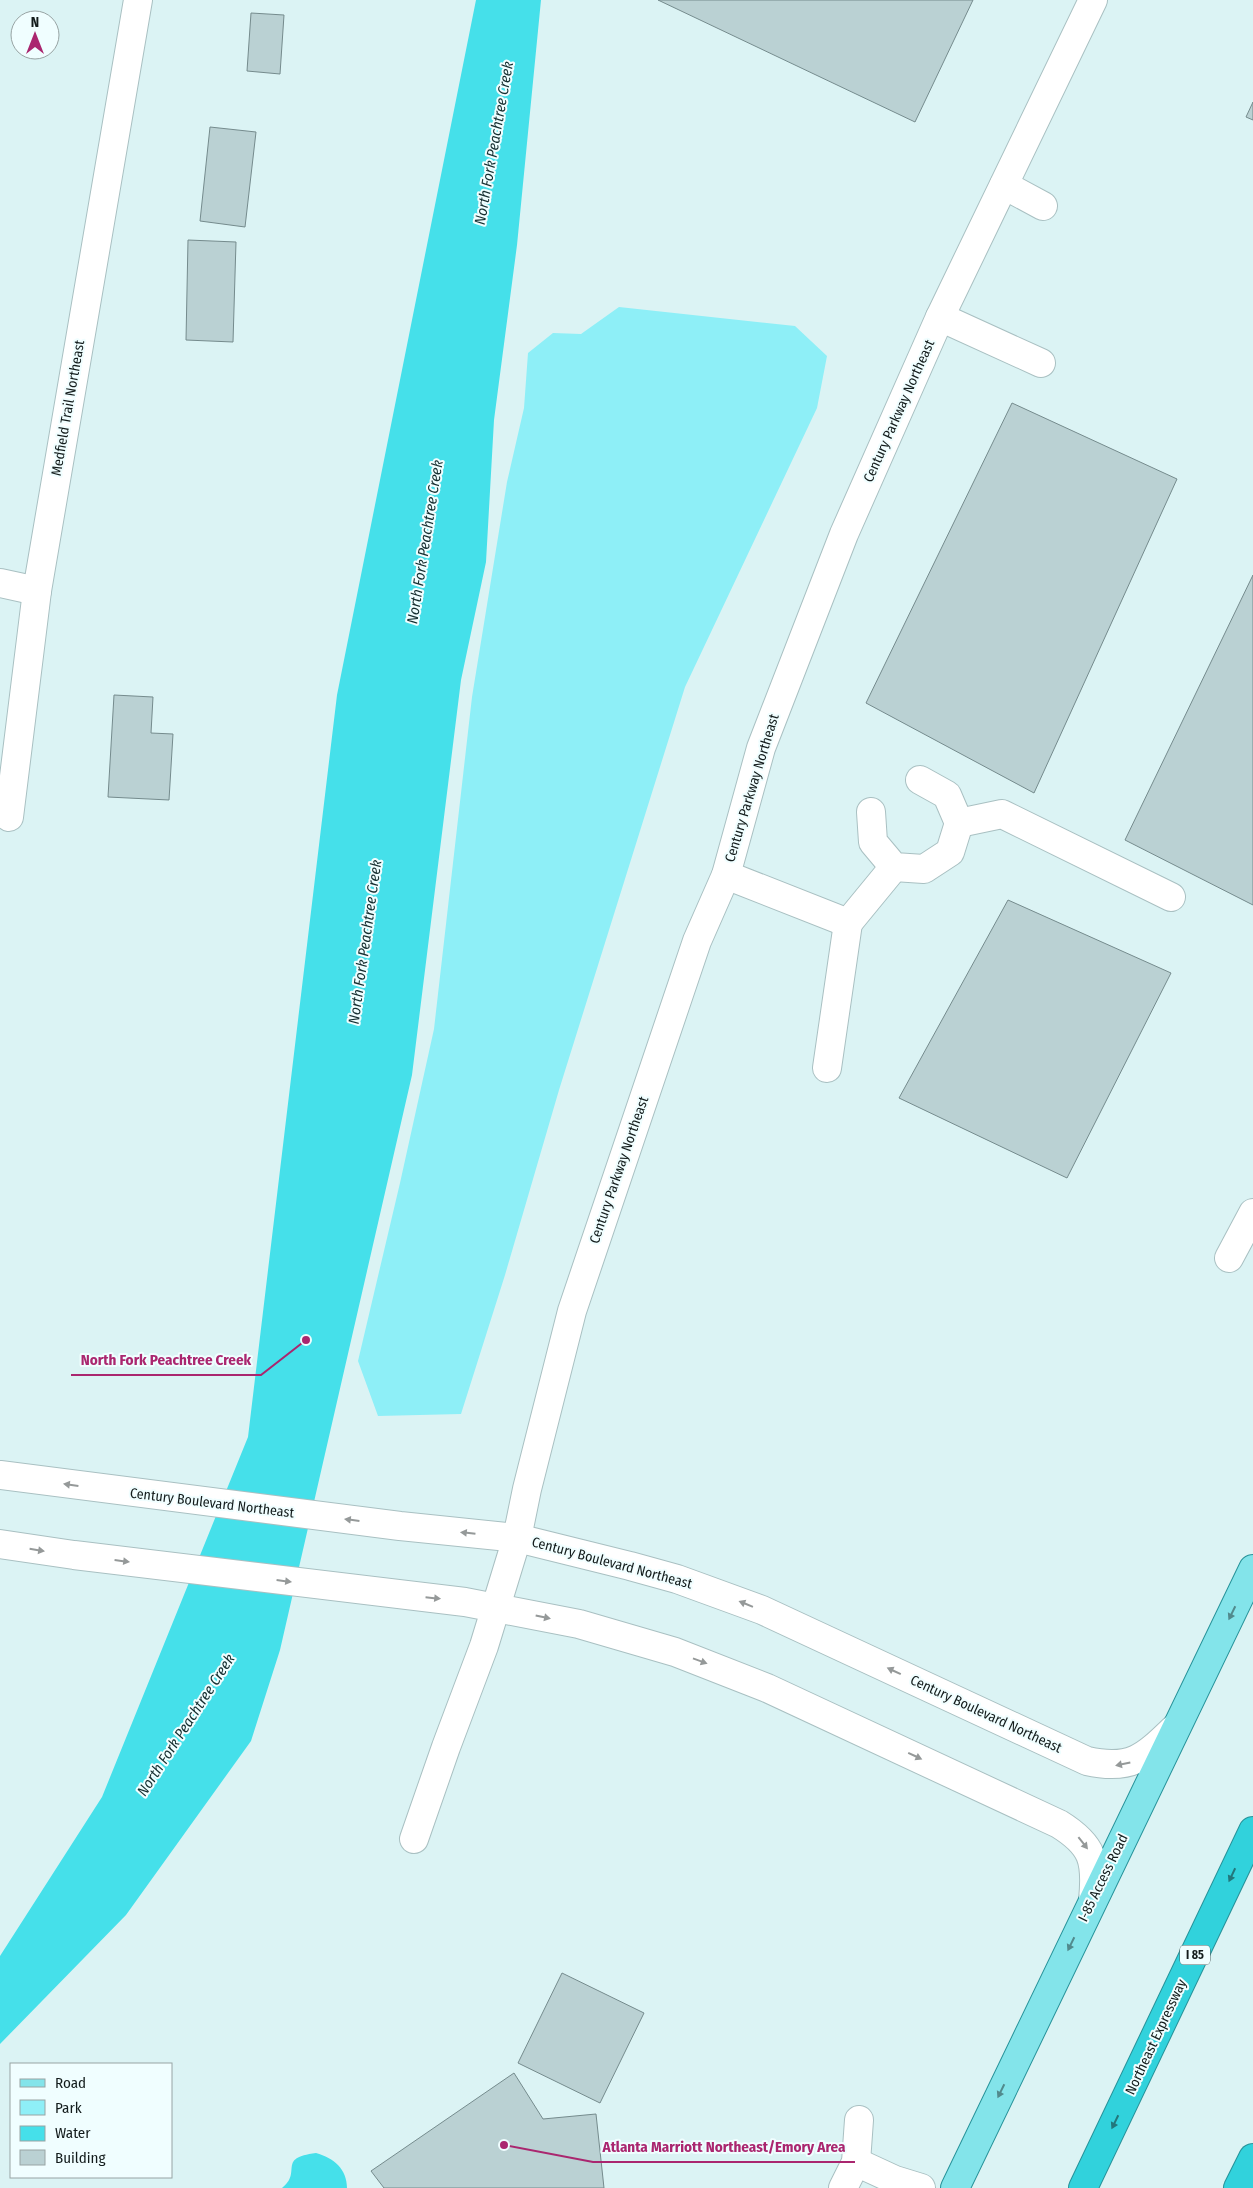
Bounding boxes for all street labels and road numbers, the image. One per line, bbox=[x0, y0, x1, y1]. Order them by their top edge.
street label: Century Parkway Northeast bbox=[860, 337, 938, 485]
street label: Medfield Trail Northeast bbox=[48, 338, 88, 477]
street label: Century Parkway Northeast bbox=[721, 711, 783, 864]
street label: Century Parkway Northeast bbox=[586, 1094, 652, 1246]
street label: Century Boulevard Northeast bbox=[129, 1484, 295, 1522]
street label: Century Boulevard Northeast bbox=[530, 1533, 694, 1593]
street label: Century Boulevard Northeast bbox=[908, 1671, 1065, 1757]
street label: I-85 Access Road bbox=[1074, 1831, 1132, 1925]
road number: I 85 bbox=[1180, 1946, 1210, 1964]
street label: Northeast Expressway bbox=[1122, 1976, 1190, 2097]

